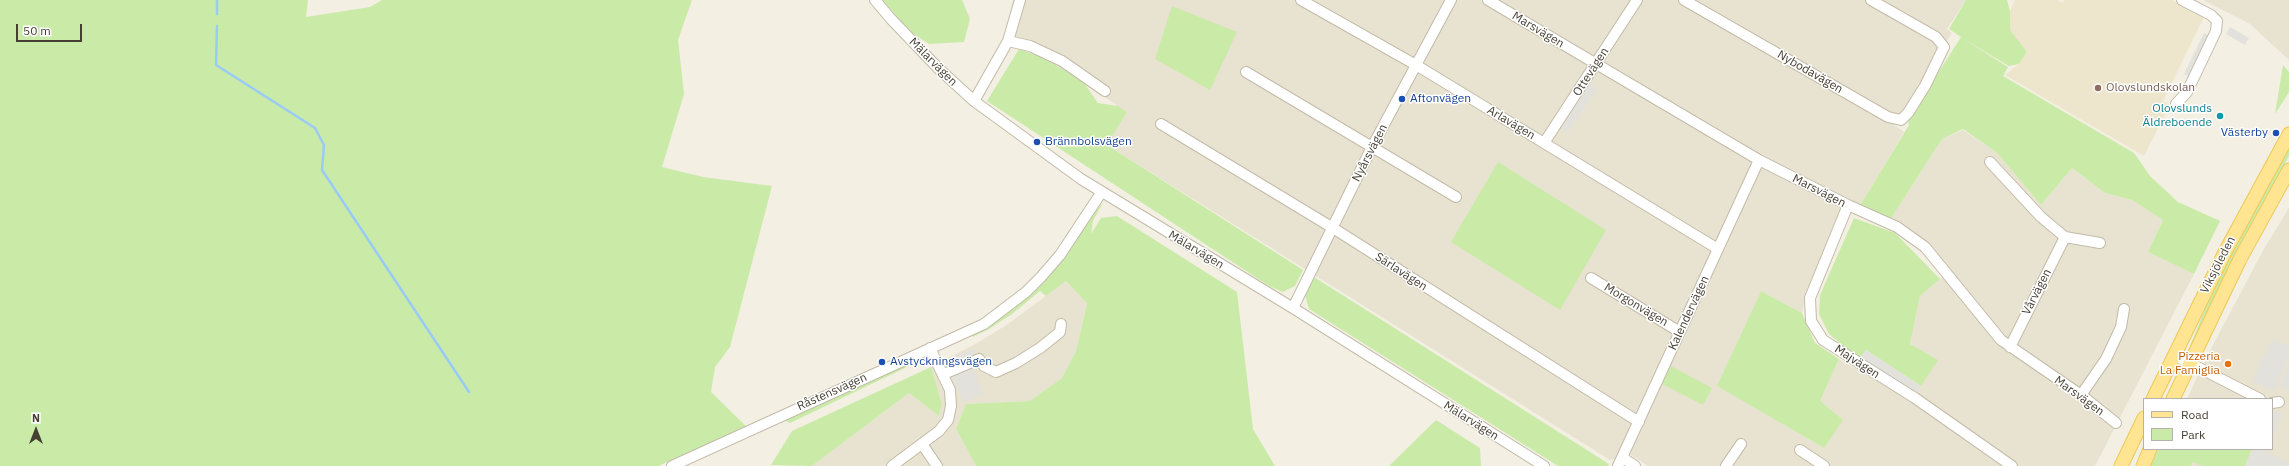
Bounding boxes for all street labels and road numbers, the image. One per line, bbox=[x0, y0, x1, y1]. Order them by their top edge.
street label: Marsvägen bbox=[1509, 9, 1567, 51]
street label: Mälarvägen bbox=[906, 35, 960, 89]
street label: Ottevägen bbox=[1570, 45, 1612, 99]
street label: Nybodavägen bbox=[1775, 47, 1845, 97]
street label: Arlavägen bbox=[1484, 103, 1538, 143]
street label: Nyårsvägen bbox=[1349, 122, 1391, 184]
street label: Marsvägen bbox=[1790, 171, 1848, 211]
street label: Mälarvägen bbox=[1166, 228, 1226, 272]
street label: Viksjöleden bbox=[2197, 234, 2239, 296]
street label: Särlavägen bbox=[1372, 250, 1430, 294]
street label: Vårvägen bbox=[2019, 267, 2055, 317]
street label: Kalendervägen bbox=[1665, 274, 1713, 352]
street label: Morgonvägen bbox=[1601, 280, 1671, 330]
street label: Majvägen bbox=[1832, 342, 1882, 382]
street label: Råstensvägen bbox=[795, 370, 869, 414]
street label: Marsvägen bbox=[2051, 373, 2107, 419]
street label: Mälarvägen bbox=[1441, 398, 1501, 444]

